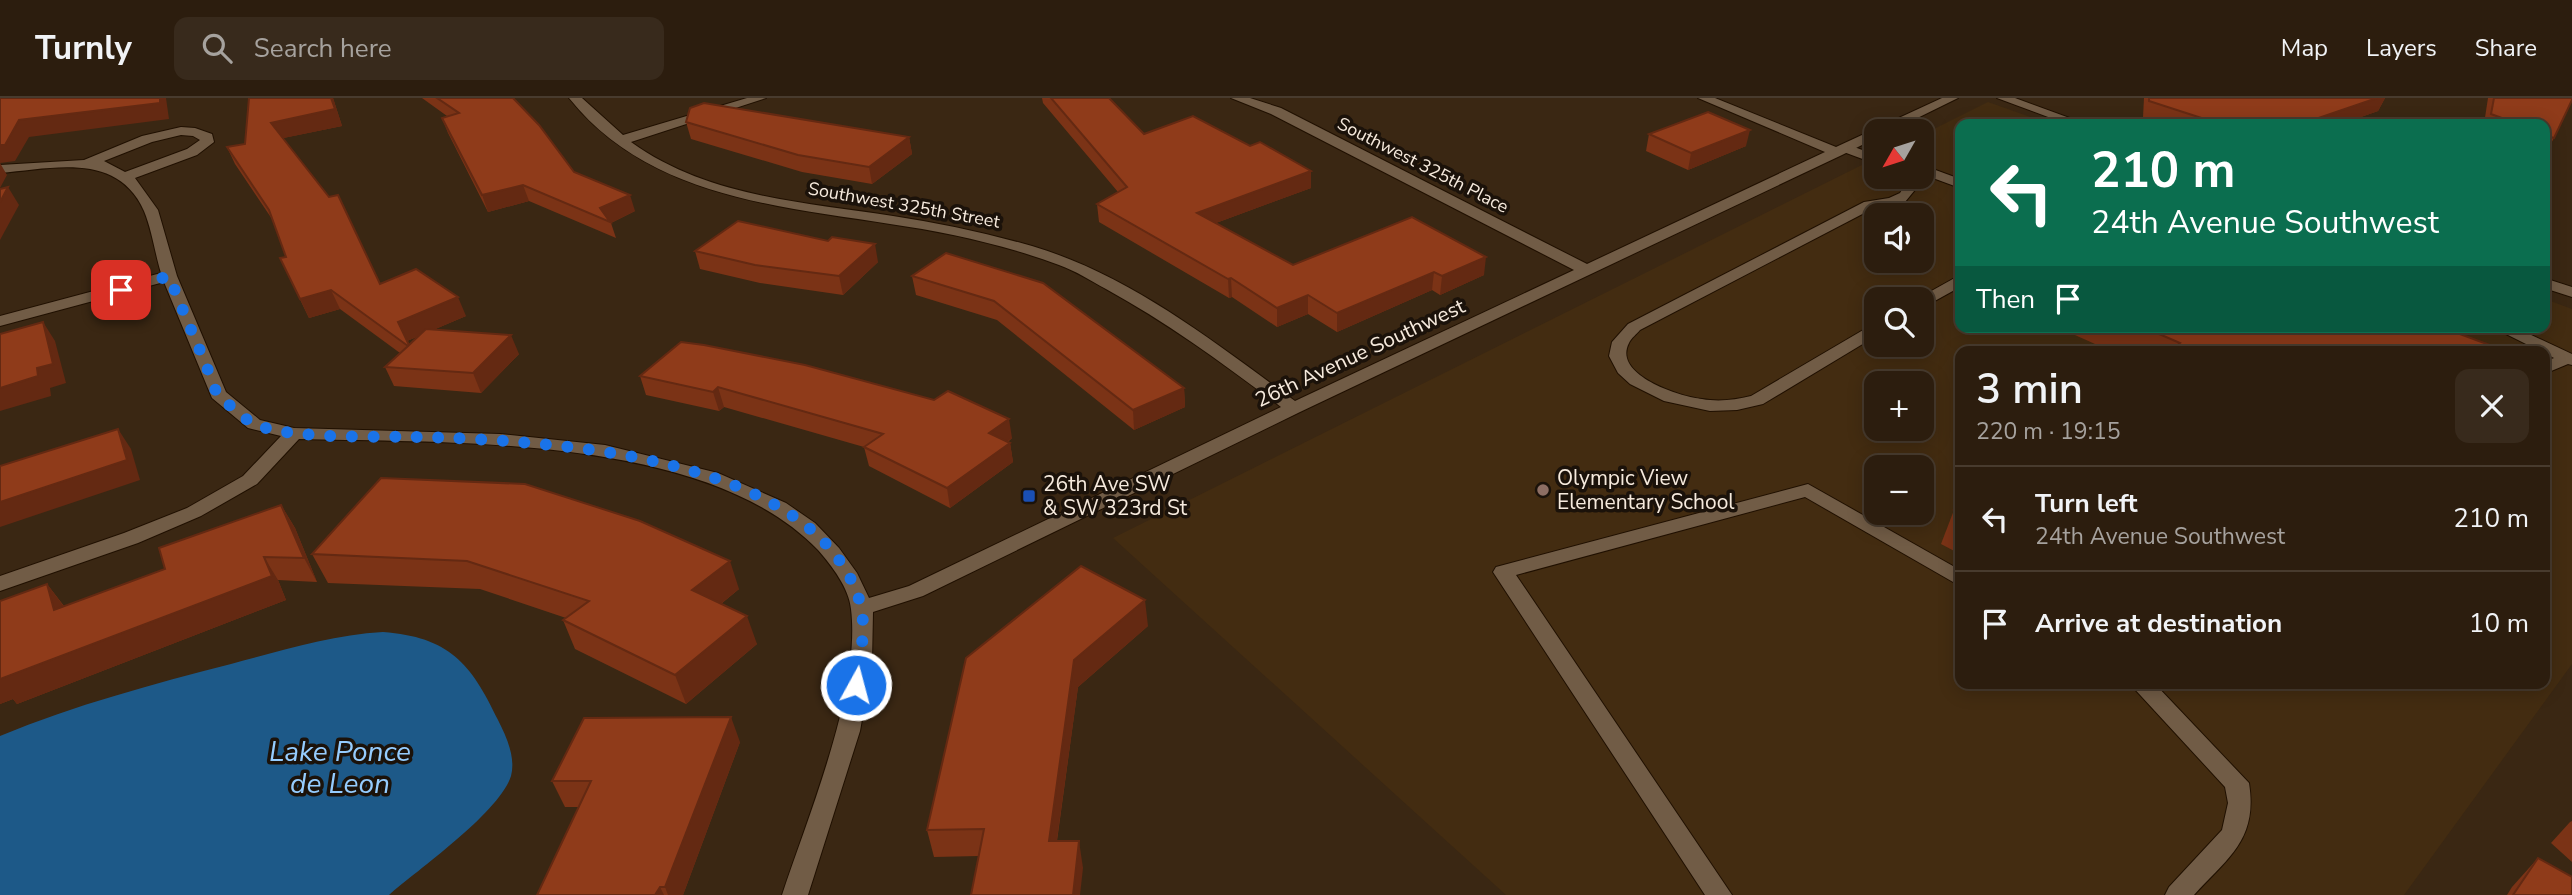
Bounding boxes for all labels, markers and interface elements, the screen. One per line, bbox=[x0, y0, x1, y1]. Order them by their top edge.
search box bbox=[174, 17, 664, 80]
text: Turnly bbox=[35, 26, 132, 71]
icon: search bbox=[198, 29, 236, 67]
text: Search here bbox=[254, 31, 392, 66]
text: Map bbox=[2281, 32, 2328, 64]
text: Layers bbox=[2366, 32, 2437, 64]
text: Share bbox=[2475, 32, 2537, 64]
street label: Southwest 325th Place bbox=[1333, 111, 1513, 219]
north arrow bbox=[1864, 119, 1934, 189]
map controls bbox=[1864, 119, 1934, 525]
text: 210 m bbox=[2091, 137, 2235, 204]
icon: left bbox=[1976, 147, 2067, 238]
street label: Southwest 325th Street bbox=[806, 176, 1002, 234]
text: 24th Avenue Southwest bbox=[2091, 201, 2439, 244]
button: sound bbox=[1864, 203, 1934, 273]
pin bbox=[91, 260, 151, 320]
icon: arrive bbox=[102, 271, 140, 309]
icon: arrive bbox=[2049, 280, 2087, 318]
text: Then bbox=[1976, 282, 2035, 317]
button: search bbox=[1864, 287, 1934, 357]
street label: 26th Avenue Southwest bbox=[1251, 292, 1470, 414]
text: 3 min bbox=[1976, 361, 2083, 418]
button: close bbox=[2455, 369, 2529, 443]
button: + bbox=[1864, 371, 1934, 441]
text: 220 m · 19:15 bbox=[1976, 416, 2121, 447]
button: − bbox=[1864, 455, 1934, 525]
place label: Olympic View Elementary School bbox=[1557, 464, 1735, 516]
place label: 26th Ave SW & SW 323rd St bbox=[1043, 470, 1188, 522]
marker: Olympic View Elementary School bbox=[1535, 482, 1551, 498]
text: Turn left bbox=[2035, 486, 2138, 521]
marker: 26th Ave SW & SW 323rd St bbox=[1021, 488, 1037, 504]
icon: left bbox=[1976, 500, 2014, 538]
text: 210 m bbox=[2453, 501, 2529, 536]
text: 24th Avenue Southwest bbox=[2035, 521, 2285, 552]
icon: arrive bbox=[1976, 605, 2014, 643]
text: Arrive at destination bbox=[2035, 606, 2282, 641]
text: 10 m bbox=[2469, 606, 2529, 641]
position arrow bbox=[819, 648, 893, 722]
water label: Lake Ponce de Leon bbox=[269, 733, 411, 803]

